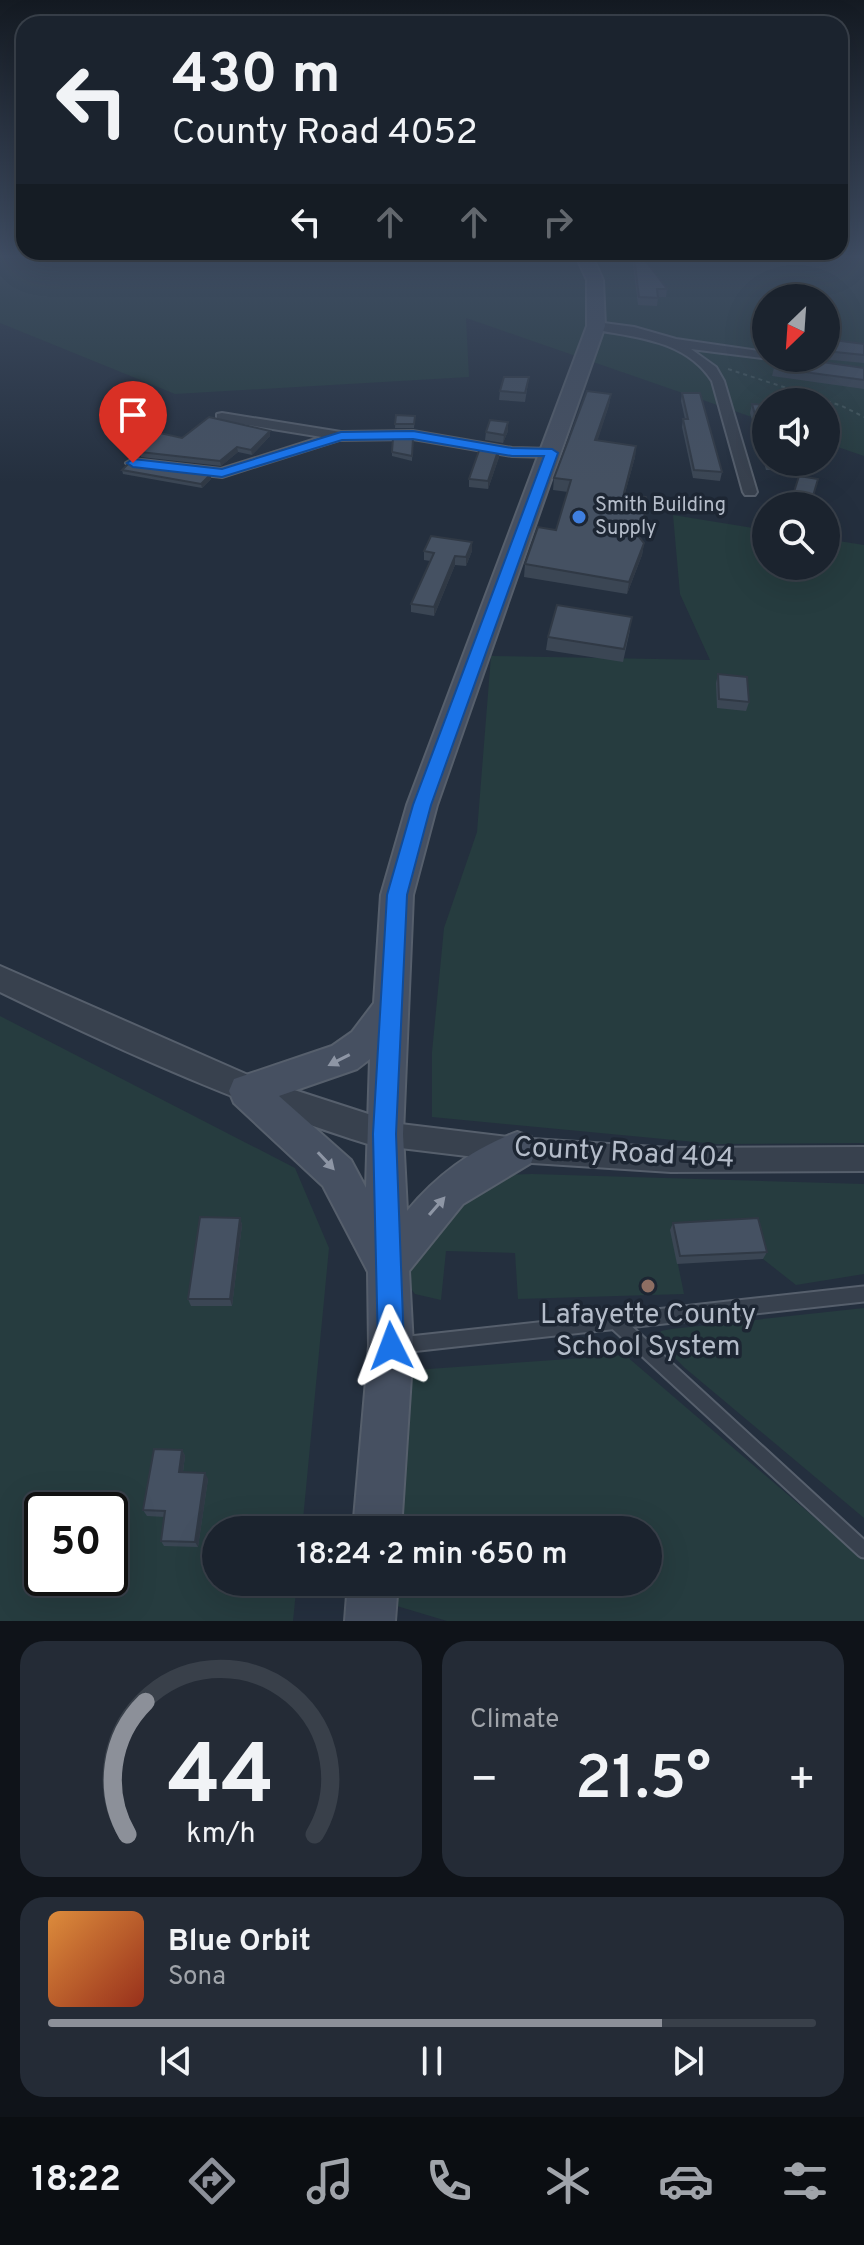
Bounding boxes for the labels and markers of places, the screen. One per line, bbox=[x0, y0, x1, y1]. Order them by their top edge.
pin bbox=[99, 381, 167, 463]
place label: Smith Building Supply bbox=[595, 493, 726, 542]
marker: Smith Building Supply bbox=[570, 508, 588, 526]
marker: Lafayette County School System bbox=[639, 1277, 657, 1295]
place label: Lafayette County School System bbox=[540, 1298, 756, 1366]

